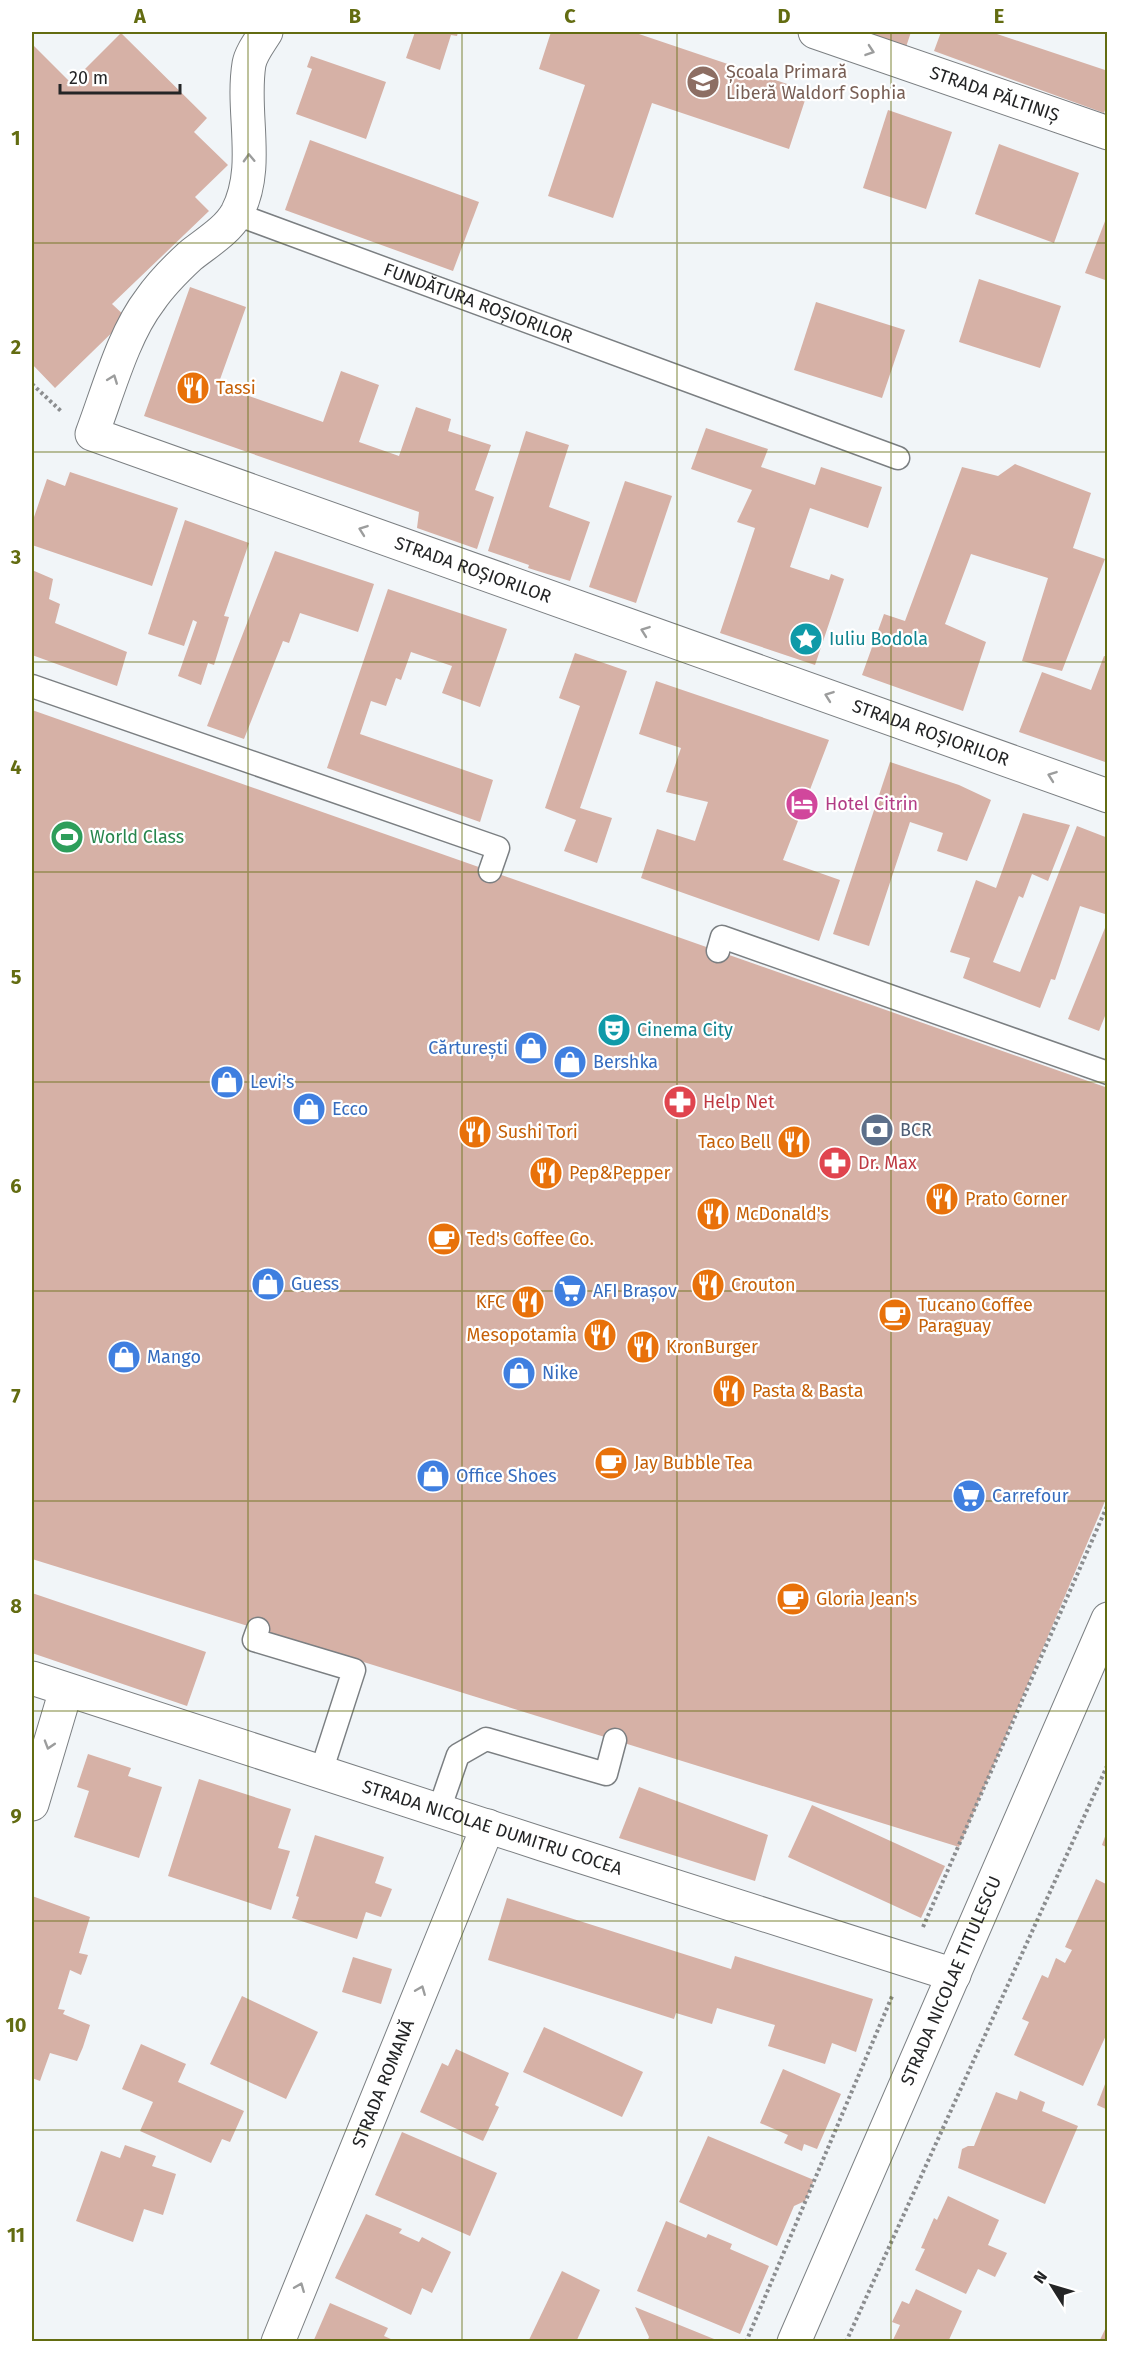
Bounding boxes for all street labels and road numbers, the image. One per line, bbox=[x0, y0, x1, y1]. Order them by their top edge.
street label: STRADA PĂLTINIȘ bbox=[927, 61, 1063, 127]
street label: FUNDĂTURA ROȘIORILOR bbox=[381, 258, 576, 348]
street label: STRADA ROȘIORILOR bbox=[391, 532, 554, 608]
street label: STRADA ROȘIORILOR bbox=[849, 695, 1012, 771]
street label: STRADA NICOLAE DUMITRU COCEA bbox=[360, 1775, 626, 1880]
street label: STRADA NICOLAE TITULESCU bbox=[896, 1873, 1006, 2089]
street label: STRADA ROMANĂ bbox=[347, 2016, 419, 2151]

